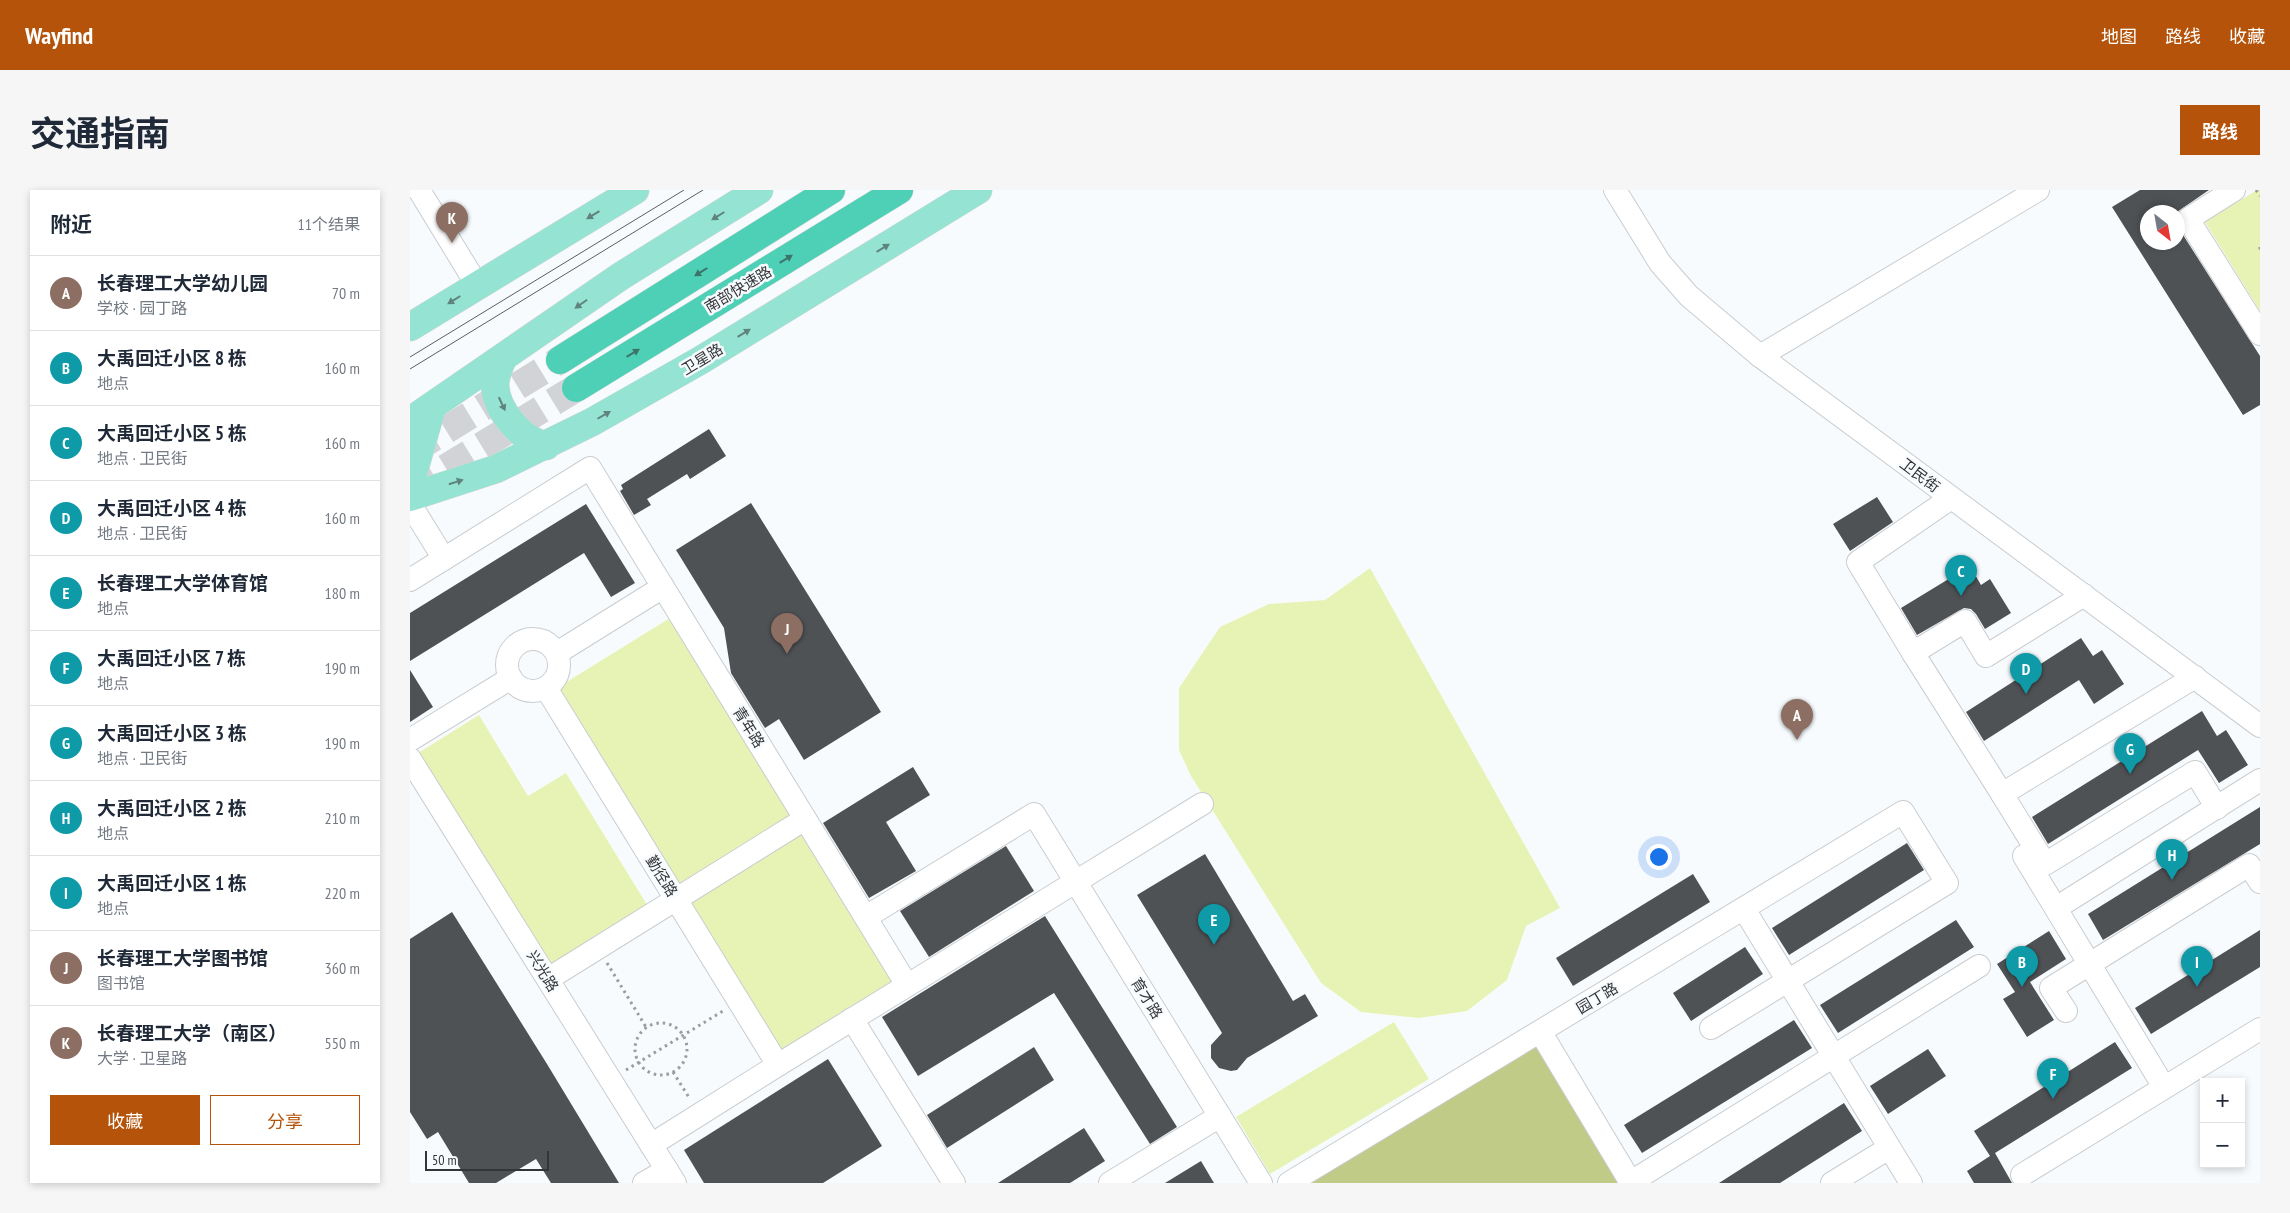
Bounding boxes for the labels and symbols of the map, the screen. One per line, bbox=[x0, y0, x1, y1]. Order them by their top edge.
pin: K bbox=[436, 202, 468, 243]
north arrow bbox=[2140, 205, 2185, 250]
one-way arrow bbox=[587, 211, 600, 220]
one-way arrow bbox=[711, 211, 725, 220]
one-way arrow bbox=[876, 244, 889, 253]
one-way arrow bbox=[780, 255, 793, 264]
street label: 南部快速路 bbox=[701, 262, 775, 316]
one-way arrow bbox=[694, 267, 707, 277]
one-way arrow bbox=[448, 295, 461, 304]
one-way arrow bbox=[575, 298, 588, 308]
one-way arrow bbox=[738, 328, 751, 337]
street label: 卫星路 bbox=[678, 339, 726, 379]
one-way arrow bbox=[626, 349, 639, 358]
one-way arrow bbox=[498, 397, 506, 411]
one-way arrow bbox=[598, 411, 611, 420]
street label: 卫民街 bbox=[1896, 454, 1944, 496]
one-way arrow bbox=[449, 477, 464, 485]
pin: C bbox=[1945, 555, 1977, 596]
pin: J bbox=[771, 613, 803, 654]
pin: D bbox=[2010, 653, 2042, 694]
pin: A bbox=[1781, 699, 1813, 740]
street label: 青年路 bbox=[729, 703, 769, 751]
pin: G bbox=[2114, 733, 2146, 774]
pin: H bbox=[2156, 839, 2188, 880]
your location bbox=[1646, 844, 1672, 870]
street label: 勤径路 bbox=[642, 852, 682, 900]
pin: E bbox=[1198, 904, 1230, 945]
pin: B bbox=[2006, 946, 2038, 987]
pin: I bbox=[2181, 946, 2213, 987]
street label: 兴光路 bbox=[523, 947, 563, 995]
street label: 育才路 bbox=[1127, 974, 1167, 1022]
street label: 园丁路 bbox=[1573, 978, 1621, 1018]
pin: F bbox=[2037, 1058, 2069, 1099]
scale bar bbox=[425, 1148, 549, 1171]

